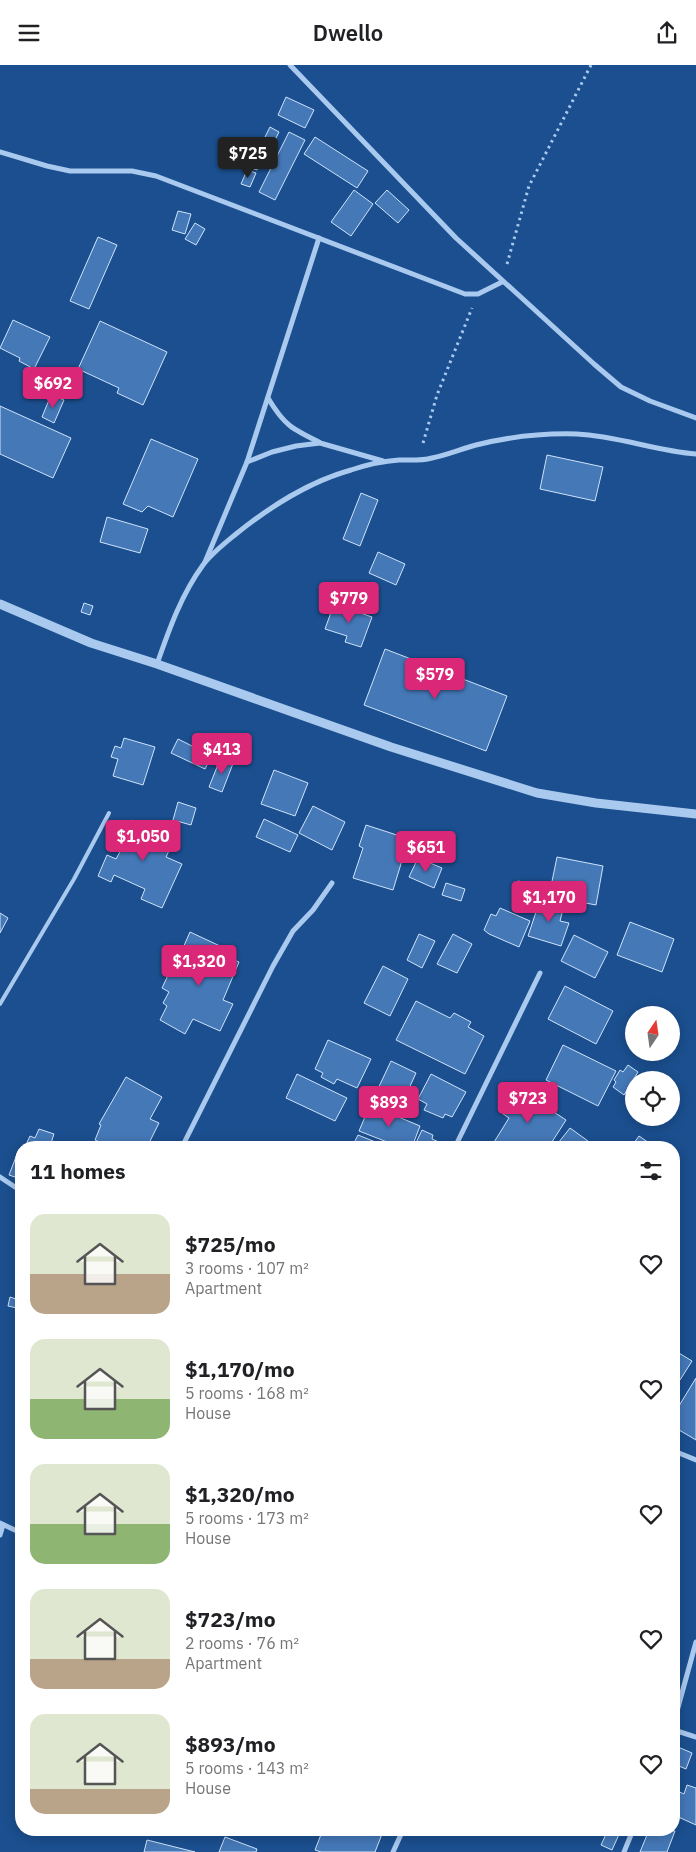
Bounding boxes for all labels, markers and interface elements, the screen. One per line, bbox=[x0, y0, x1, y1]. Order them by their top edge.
text: Dwello bbox=[313, 18, 383, 47]
icon: menu bbox=[15, 19, 43, 47]
icon: share bbox=[653, 19, 681, 47]
pin: $725 bbox=[218, 137, 278, 179]
text: $725 bbox=[229, 143, 267, 163]
pin: $692 bbox=[23, 367, 83, 409]
text: $692 bbox=[34, 373, 72, 393]
pin: $779 bbox=[319, 581, 379, 624]
text: $779 bbox=[330, 588, 368, 608]
pin: $579 bbox=[405, 657, 465, 700]
text: $579 bbox=[416, 664, 454, 684]
pin: $413 bbox=[192, 733, 252, 775]
text: $413 bbox=[203, 739, 241, 759]
pin: $1,050 bbox=[102, 819, 184, 862]
text: $1,050 bbox=[117, 826, 169, 846]
pin: $651 bbox=[396, 831, 456, 873]
text: $651 bbox=[407, 837, 445, 857]
pin: $1,170 bbox=[508, 881, 590, 923]
text: $1,170 bbox=[523, 887, 575, 907]
pin: $1,320 bbox=[158, 945, 240, 987]
text: $1,320 bbox=[173, 951, 225, 971]
north arrow bbox=[625, 1006, 680, 1061]
map controls bbox=[625, 1006, 680, 1126]
button: locate bbox=[625, 1071, 680, 1126]
pin: $723 bbox=[498, 1081, 558, 1124]
pin: $893 bbox=[359, 1085, 419, 1128]
text: $723 bbox=[509, 1088, 547, 1108]
text: $893 bbox=[370, 1092, 408, 1112]
text: 11 homes bbox=[30, 1157, 126, 1185]
icon: filters bbox=[637, 1157, 665, 1185]
text: $725/mo bbox=[185, 1230, 276, 1258]
icon: home bbox=[70, 1234, 130, 1294]
icon: heart bbox=[637, 1250, 665, 1278]
text: 3 rooms · 107 m² bbox=[185, 1258, 309, 1278]
text: Apartment bbox=[185, 1278, 262, 1298]
text: $1,170/mo bbox=[185, 1355, 295, 1383]
icon: home bbox=[70, 1359, 130, 1419]
icon: heart bbox=[637, 1375, 665, 1403]
text: 5 rooms · 168 m² bbox=[185, 1383, 309, 1403]
text: House bbox=[185, 1403, 231, 1423]
text: $1,320/mo bbox=[185, 1480, 295, 1508]
icon: home bbox=[70, 1484, 130, 1544]
icon: heart bbox=[637, 1500, 665, 1528]
text: 5 rooms · 173 m² bbox=[185, 1508, 309, 1528]
text: House bbox=[185, 1528, 231, 1548]
text: $723/mo bbox=[185, 1605, 276, 1633]
icon: home bbox=[70, 1609, 130, 1669]
icon: heart bbox=[637, 1625, 665, 1653]
text: 2 rooms · 76 m² bbox=[185, 1633, 299, 1653]
text: Apartment bbox=[185, 1653, 262, 1673]
text: $893/mo bbox=[185, 1730, 276, 1758]
icon: home bbox=[70, 1734, 130, 1794]
icon: heart bbox=[637, 1750, 665, 1778]
text: 5 rooms · 143 m² bbox=[185, 1758, 309, 1778]
text: House bbox=[185, 1778, 231, 1798]

